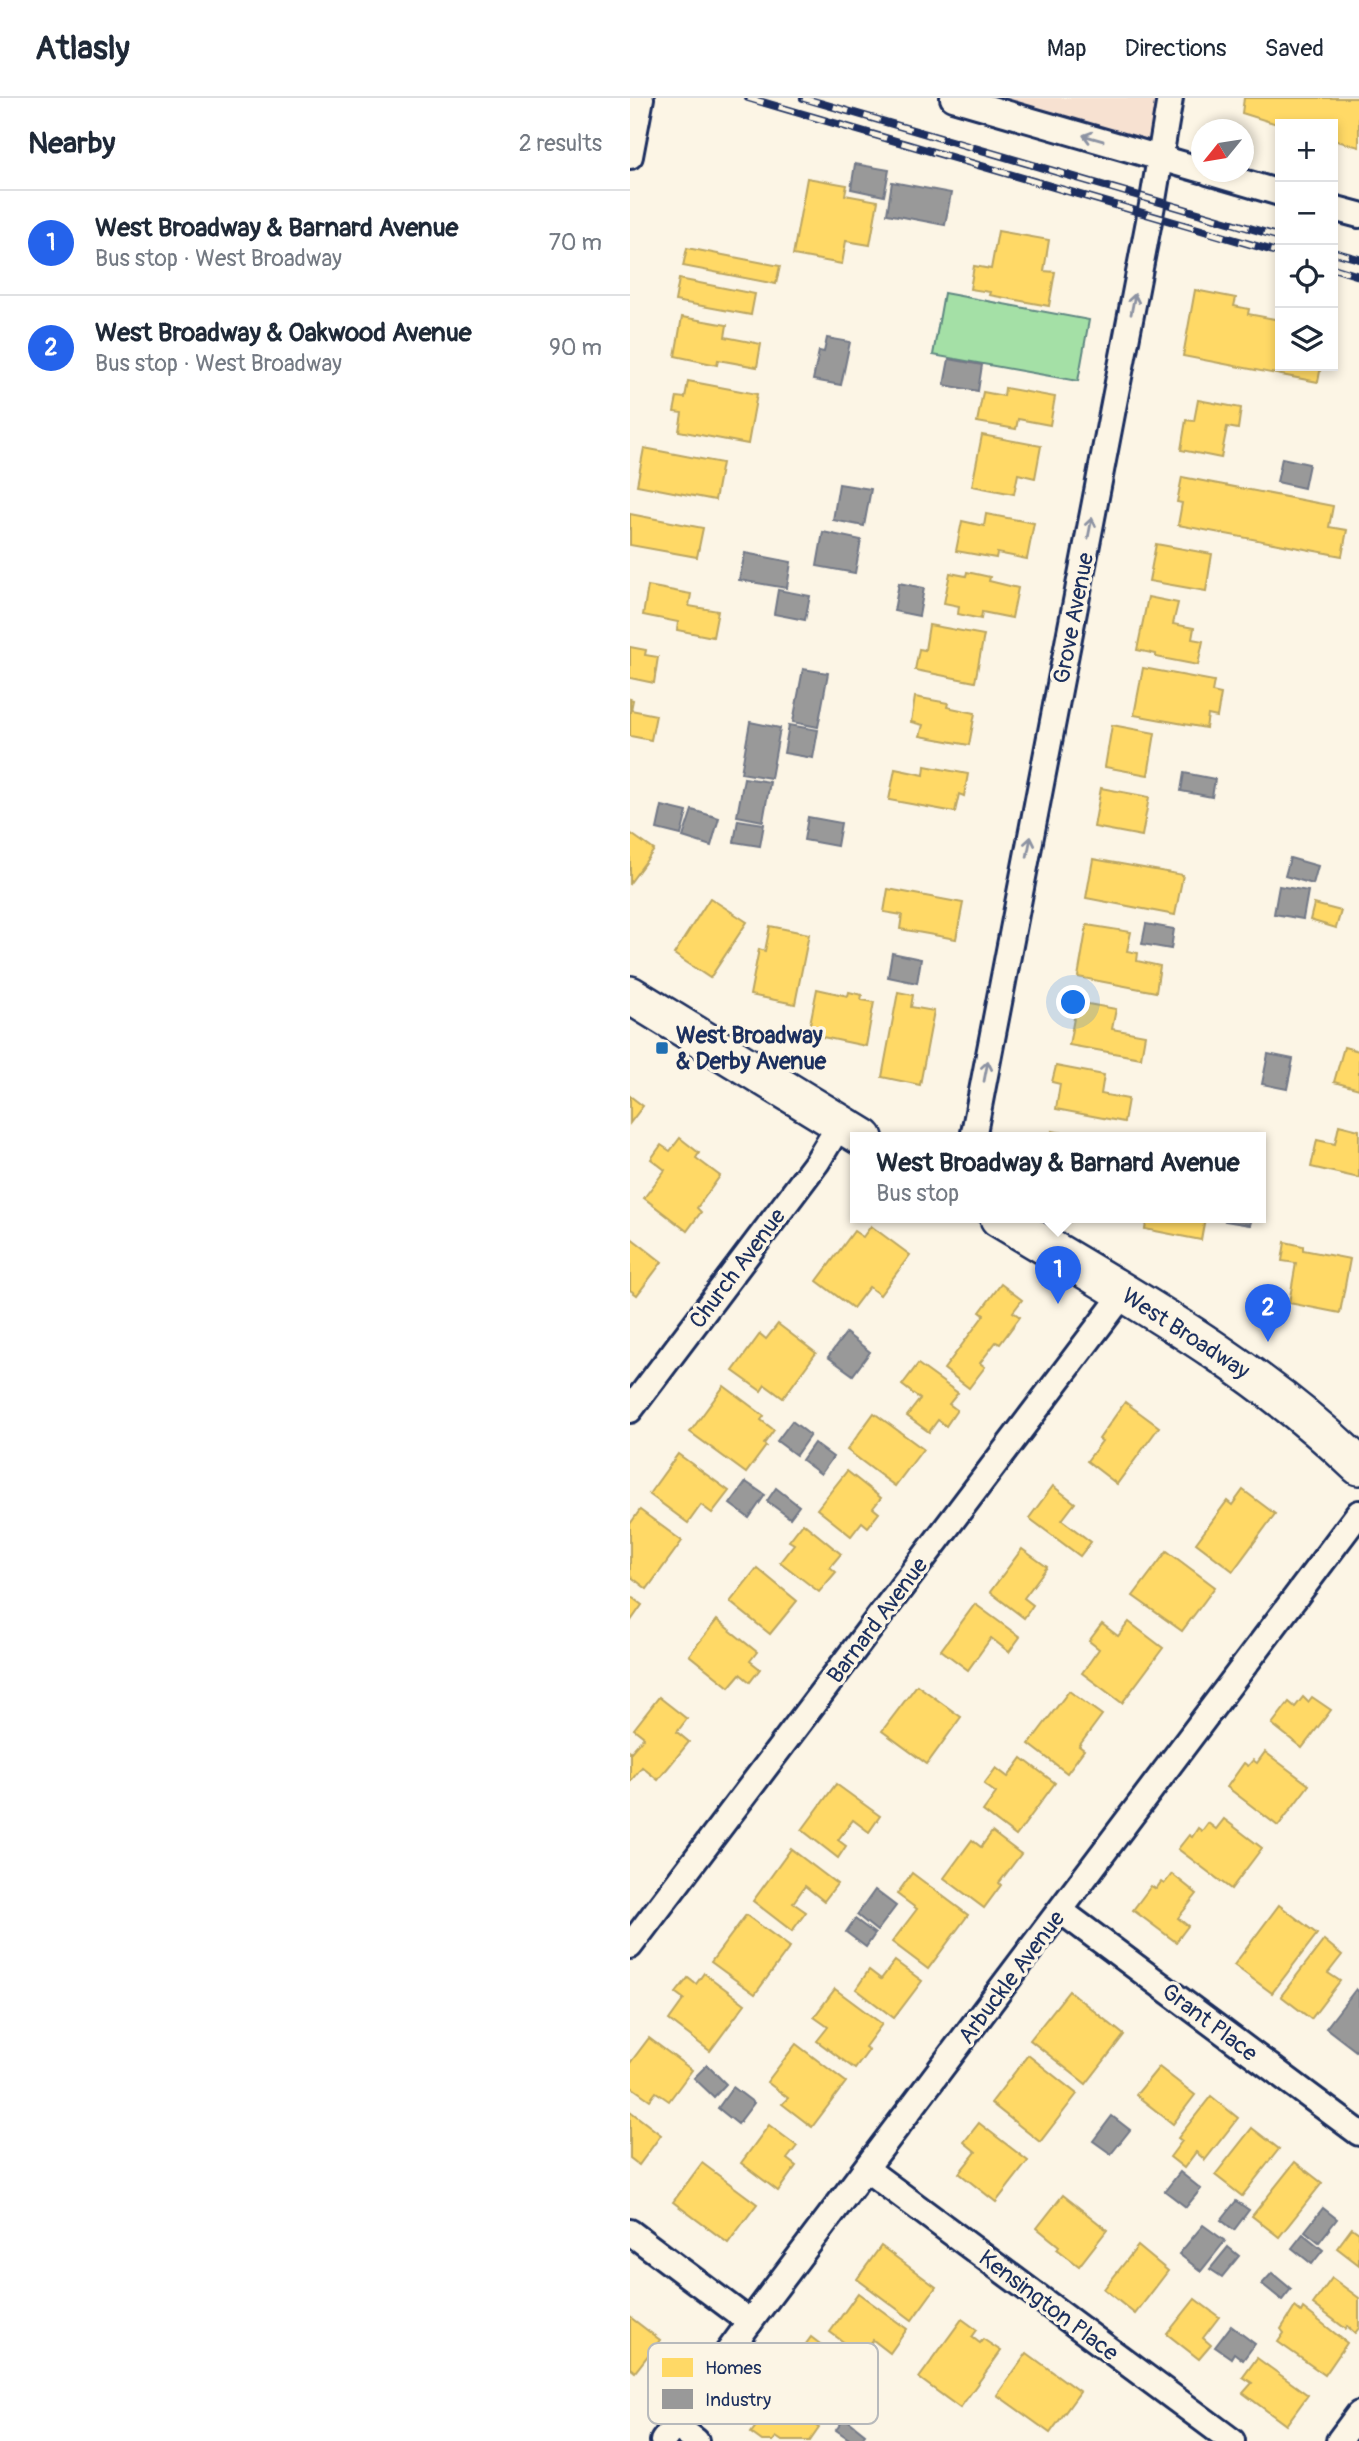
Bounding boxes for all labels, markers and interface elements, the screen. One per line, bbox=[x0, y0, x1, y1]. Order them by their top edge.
text: Atlasly bbox=[35, 28, 130, 69]
text: Map bbox=[1047, 34, 1087, 63]
text: Directions bbox=[1125, 34, 1226, 63]
text: Saved bbox=[1264, 34, 1324, 63]
north arrow bbox=[1191, 119, 1254, 182]
map controls bbox=[1275, 119, 1338, 371]
button: + bbox=[1275, 119, 1338, 182]
text: Nearby bbox=[28, 125, 115, 162]
text: 2 results bbox=[519, 129, 602, 158]
one-way arrow bbox=[1082, 131, 1104, 144]
button: − bbox=[1275, 182, 1338, 245]
text: West Broadway & Barnard Avenue bbox=[95, 212, 458, 244]
text: 1 bbox=[47, 228, 56, 257]
text: 70 m bbox=[549, 228, 602, 257]
text: Bus stop · West Broadway bbox=[95, 244, 342, 273]
button: locate bbox=[1275, 245, 1338, 308]
one-way arrow bbox=[1126, 293, 1140, 316]
button: layers bbox=[1275, 308, 1338, 371]
text: West Broadway & Oakwood Avenue bbox=[95, 317, 472, 349]
text: 2 bbox=[45, 333, 57, 362]
text: 90 m bbox=[549, 333, 602, 362]
text: Bus stop · West Broadway bbox=[95, 349, 342, 378]
one-way arrow bbox=[1084, 517, 1097, 540]
street label: Grove Avenue bbox=[1047, 550, 1101, 686]
one-way arrow bbox=[1022, 836, 1036, 859]
your location bbox=[1056, 985, 1090, 1019]
place label: West Broadway & Derby Avenue bbox=[676, 1021, 827, 1076]
marker: West Broadway & Derby Avenue bbox=[654, 1040, 670, 1056]
one-way arrow bbox=[980, 1060, 993, 1083]
popup bbox=[850, 1132, 1266, 1223]
text: West Broadway & Barnard Avenue bbox=[876, 1147, 1240, 1179]
text: Bus stop bbox=[876, 1179, 959, 1208]
street label: Church Avenue bbox=[683, 1202, 792, 1334]
pin: 1 bbox=[1035, 1246, 1081, 1304]
street label: West Broadway bbox=[1116, 1281, 1255, 1386]
pin: 2 bbox=[1245, 1284, 1291, 1342]
street label: Barnard Avenue bbox=[821, 1551, 935, 1689]
street label: Arbuckle Avenue bbox=[952, 1904, 1071, 2050]
street label: Grant Place bbox=[1156, 1977, 1264, 2068]
street label: Kensington Place bbox=[973, 2243, 1125, 2368]
legend bbox=[648, 2343, 878, 2424]
text: Homes bbox=[705, 2356, 762, 2380]
text: Industry bbox=[705, 2388, 771, 2412]

